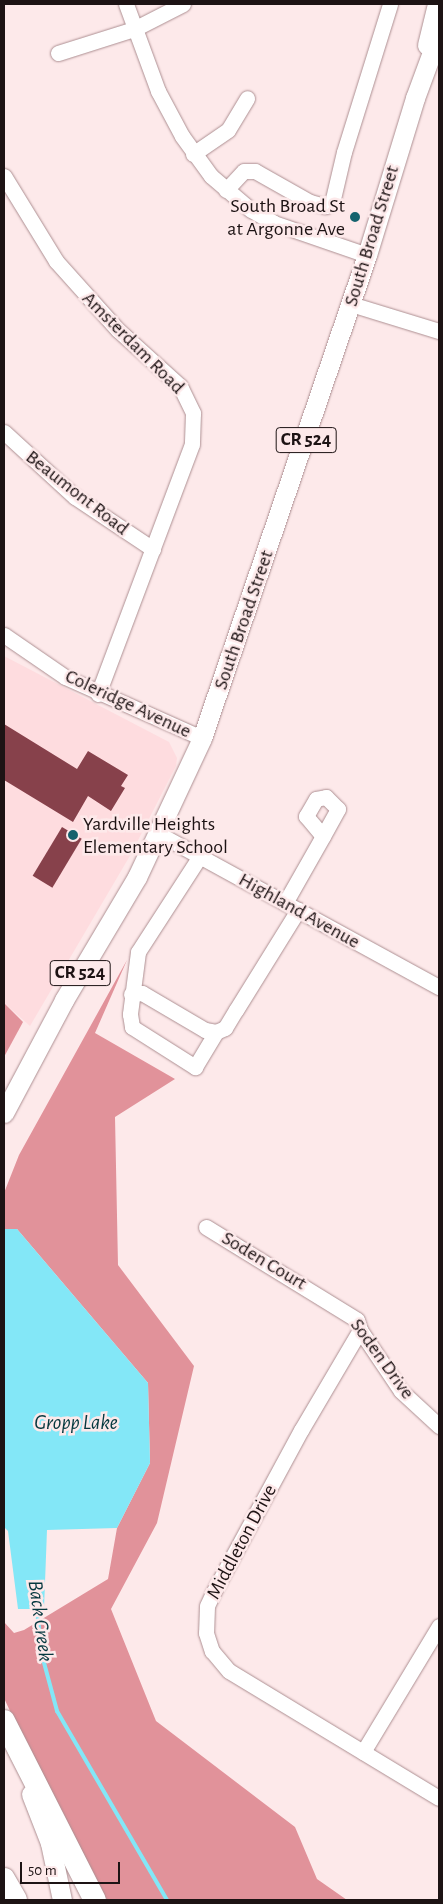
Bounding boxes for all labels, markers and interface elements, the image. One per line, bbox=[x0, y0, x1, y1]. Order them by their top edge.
street label: South Broad Street bbox=[339, 163, 405, 309]
place label: South Broad St at Argonne Ave bbox=[227, 194, 345, 241]
marker: South Broad St at Argonne Ave bbox=[349, 211, 361, 223]
street label: Amsterdam Road bbox=[77, 287, 189, 399]
road number: CR 524 bbox=[275, 424, 337, 456]
street label: Beaumont Road bbox=[21, 445, 133, 541]
street label: South Broad Street bbox=[209, 547, 279, 693]
street label: Coleridge Avenue bbox=[61, 664, 195, 744]
place label: Yardville Heights Elementary School bbox=[83, 812, 228, 859]
marker: Yardville Heights Elementary School bbox=[67, 829, 79, 841]
street label: Highland Avenue bbox=[234, 868, 364, 954]
road number: CR 524 bbox=[49, 956, 111, 990]
street label: Soden Court bbox=[217, 1226, 311, 1296]
street label: Soden Drive bbox=[345, 1314, 419, 1404]
water label: Gropp Lake bbox=[34, 1410, 118, 1436]
street label: Middleton Drive bbox=[202, 1481, 282, 1603]
water label: Back Creek bbox=[22, 1579, 58, 1663]
scale bar bbox=[22, 1852, 122, 1884]
text: 50 m bbox=[28, 1863, 57, 1878]

